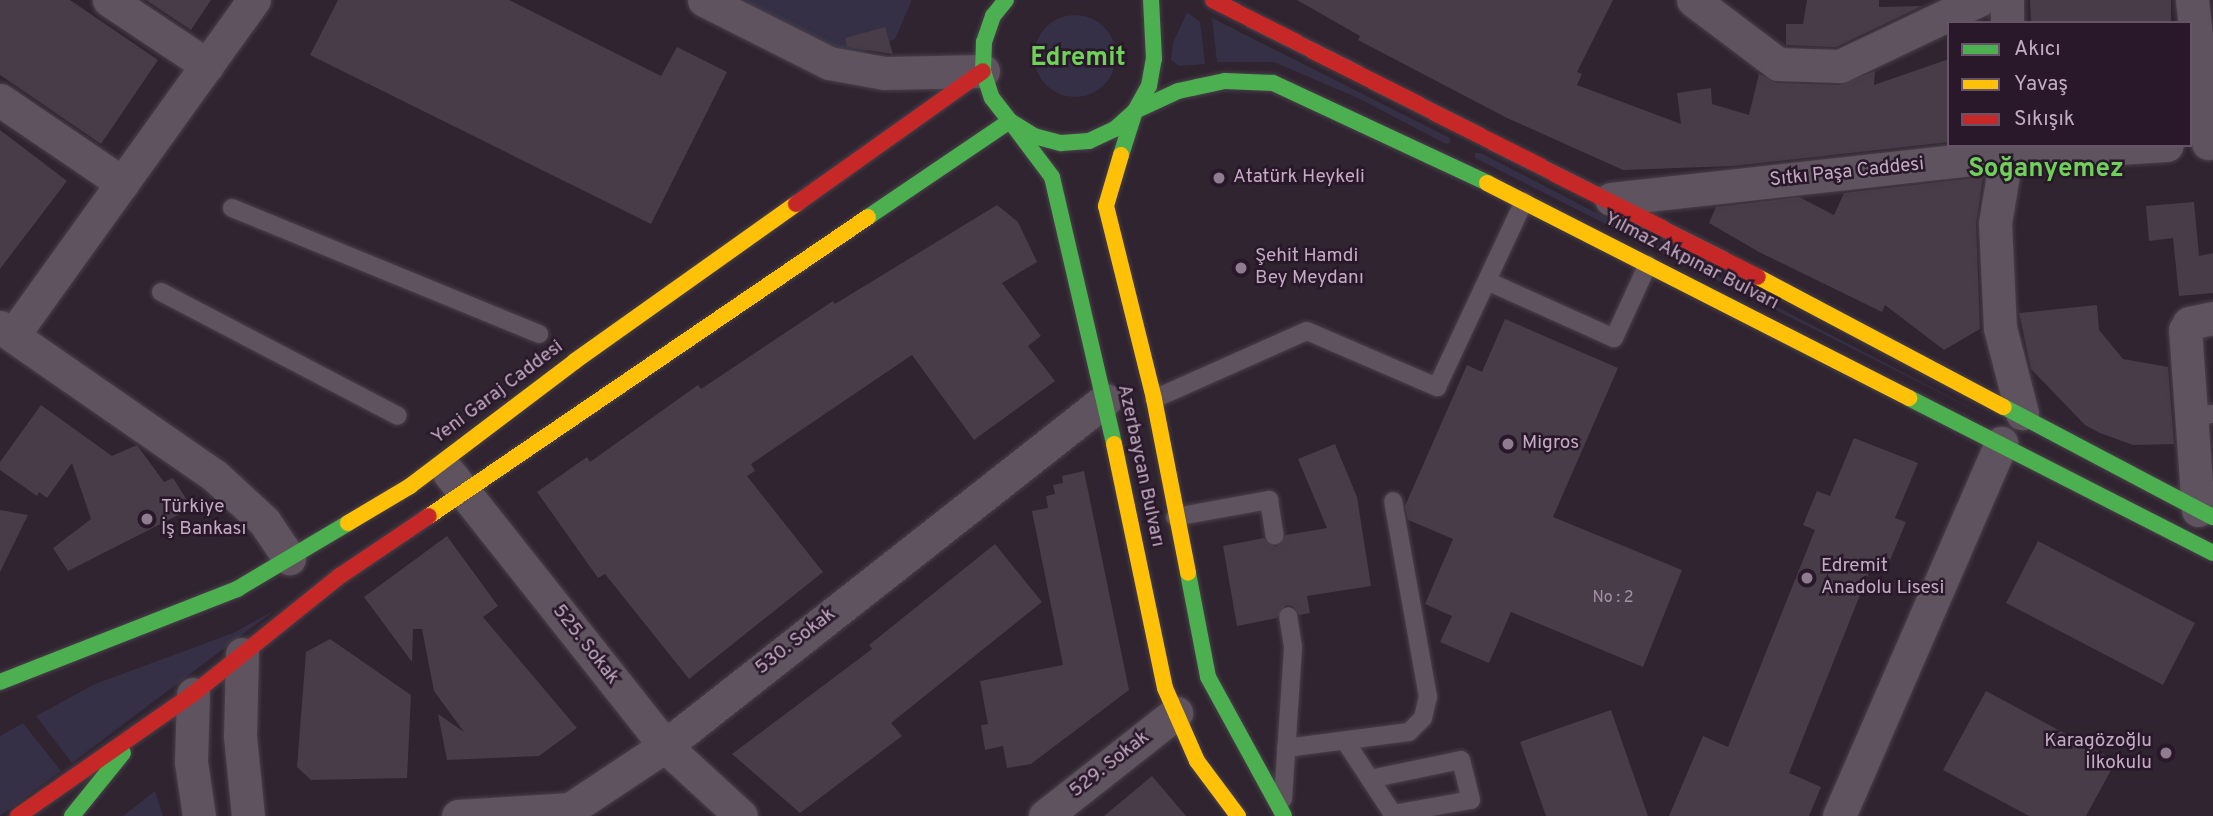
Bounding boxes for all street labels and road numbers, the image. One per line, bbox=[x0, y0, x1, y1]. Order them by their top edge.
street label: Sıtkı Paşa Caddesi bbox=[1769, 154, 1925, 192]
street label: Yılmaz Akpınar Bulvarı bbox=[1600, 208, 1782, 316]
street label: Yeni Garaj Caddesi bbox=[428, 336, 568, 450]
street label: Azerbaycan Bulvarı bbox=[1112, 383, 1168, 549]
street label: 525. Sokak bbox=[547, 600, 623, 690]
street label: 530. Sokak bbox=[751, 604, 841, 680]
street label: 529. Sokak bbox=[1066, 727, 1154, 803]

